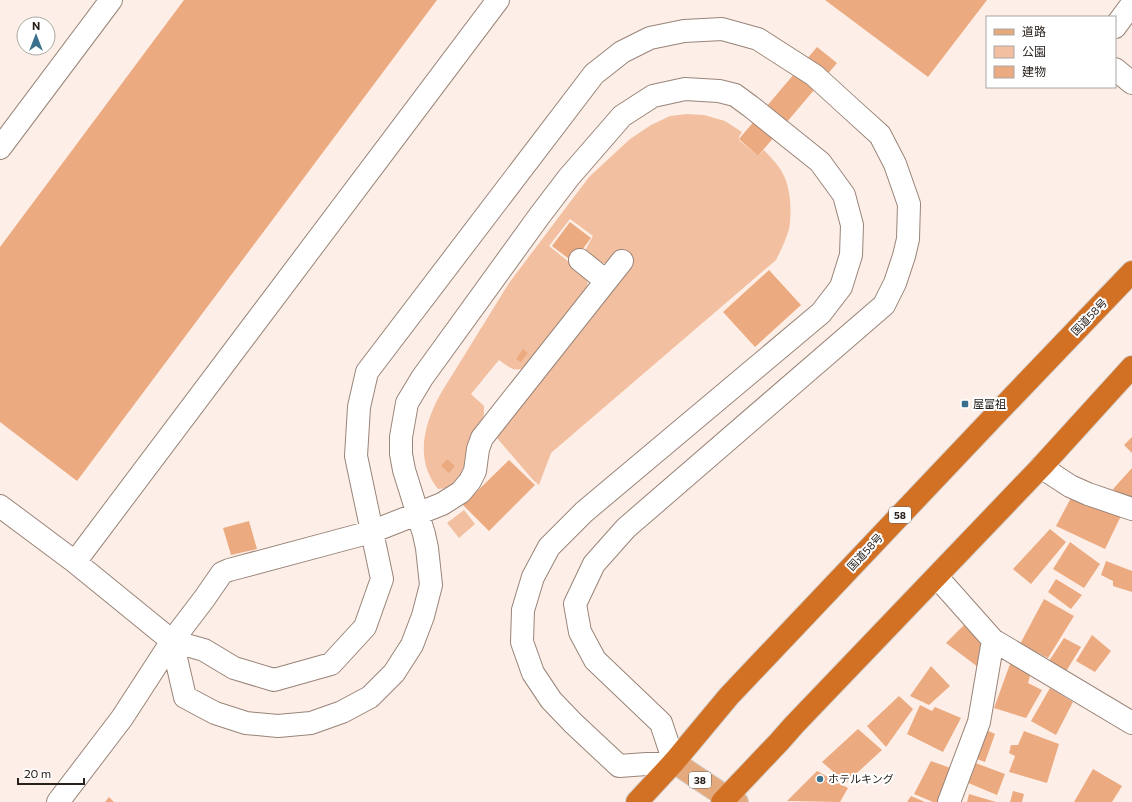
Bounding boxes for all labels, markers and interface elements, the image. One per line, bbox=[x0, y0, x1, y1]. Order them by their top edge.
north arrow bbox=[16, 16, 56, 56]
legend bbox=[986, 16, 1116, 88]
text: N bbox=[32, 19, 40, 32]
text: 道路 bbox=[1022, 24, 1046, 38]
text: 公園 bbox=[1022, 44, 1046, 58]
text: 建物 bbox=[1022, 64, 1046, 78]
street label: 国道58号 bbox=[1068, 296, 1109, 338]
place label: 屋富祖 bbox=[973, 397, 1006, 410]
marker: 屋富祖 bbox=[960, 399, 970, 409]
road number: 58 bbox=[889, 507, 911, 523]
street label: 国道58号 bbox=[844, 530, 885, 573]
scale bar bbox=[18, 760, 84, 786]
text: 20 m bbox=[24, 766, 51, 780]
road number: 38 bbox=[689, 772, 711, 788]
place label: ホテルキング bbox=[828, 772, 894, 785]
marker: ホテルキング bbox=[815, 774, 825, 784]

